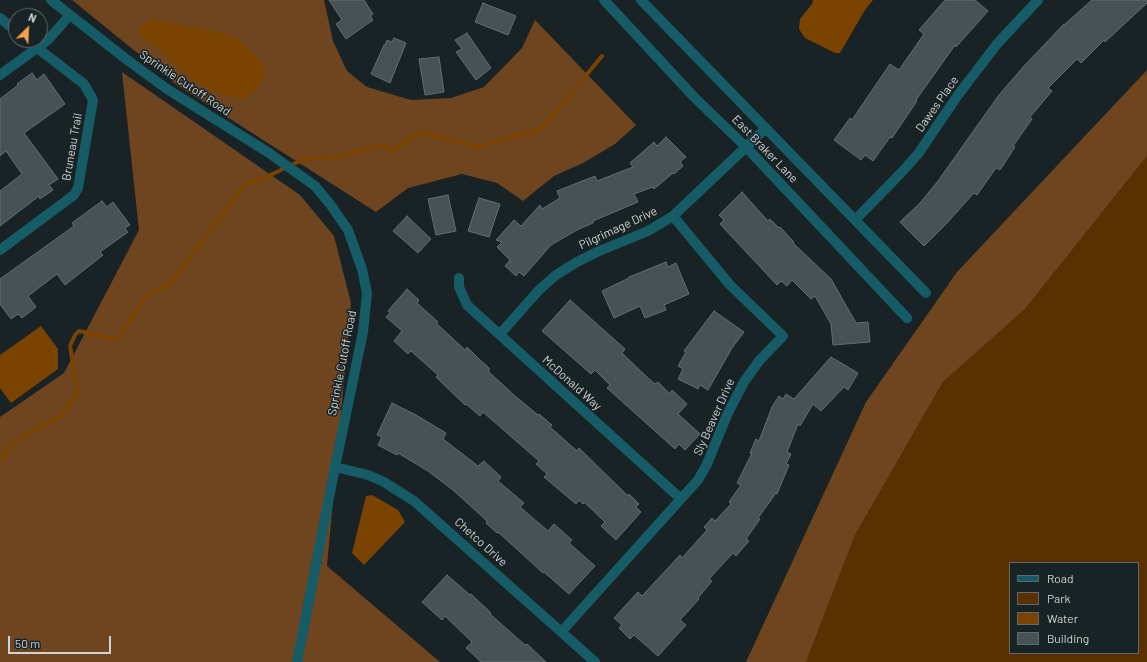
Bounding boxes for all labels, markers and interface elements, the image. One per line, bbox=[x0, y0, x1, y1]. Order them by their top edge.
north arrow bbox=[8, 8, 48, 48]
text: N bbox=[27, 10, 39, 25]
street label: Sprinkle Cutoff Road bbox=[137, 47, 233, 119]
street label: Dawes Place bbox=[912, 73, 962, 135]
street label: Bruneau Trail bbox=[59, 112, 85, 182]
street label: East Braker Lane bbox=[729, 112, 801, 186]
street label: Pilgrimage Drive bbox=[577, 204, 659, 252]
street label: Sprinkle Cutoff Road bbox=[325, 309, 359, 417]
street label: McDonald Way bbox=[539, 353, 605, 413]
street label: Sly Beaver Drive bbox=[691, 376, 737, 458]
street label: Chetco Drive bbox=[452, 515, 510, 569]
legend bbox=[1009, 562, 1139, 654]
text: Road bbox=[1047, 571, 1074, 585]
text: Park bbox=[1047, 591, 1071, 605]
text: Water bbox=[1047, 611, 1078, 625]
scale bar bbox=[10, 628, 113, 654]
text: Building bbox=[1047, 631, 1089, 645]
text: 50 m bbox=[15, 636, 40, 650]

